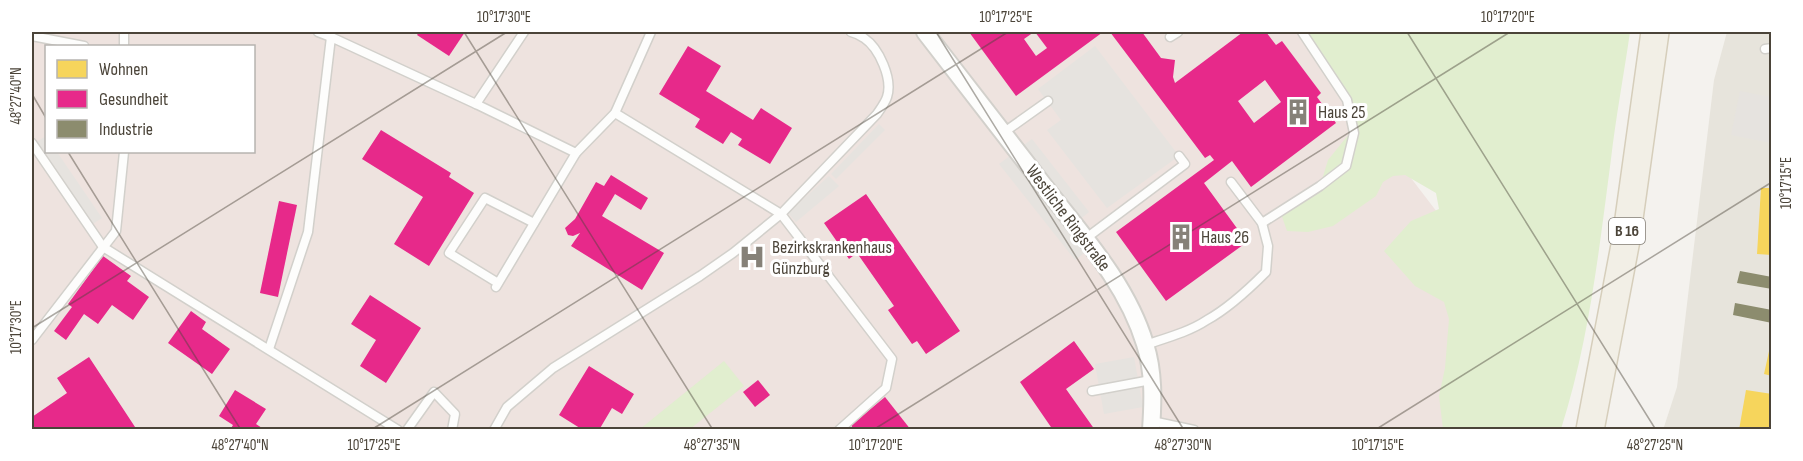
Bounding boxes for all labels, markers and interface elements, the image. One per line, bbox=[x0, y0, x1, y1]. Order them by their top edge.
text: 10°17'30"E bbox=[477, 8, 531, 27]
text: 10°17'25"E bbox=[979, 8, 1033, 27]
text: 10°17'20"E bbox=[1481, 8, 1535, 27]
legend bbox=[45, 45, 255, 153]
text: Wohnen bbox=[99, 59, 148, 80]
text: 48°27'40"N bbox=[7, 67, 26, 125]
text: Gesundheit bbox=[99, 89, 169, 110]
building icon: Haus 25 bbox=[1283, 97, 1313, 127]
place label: Haus 25 bbox=[1318, 102, 1366, 123]
text: Industrie bbox=[99, 119, 153, 140]
text: 10°17'15"E bbox=[1777, 157, 1796, 209]
street label: Westliche Ringstraße bbox=[1021, 161, 1115, 275]
road number: B 16 bbox=[1609, 218, 1645, 244]
building icon: Haus 26 bbox=[1166, 222, 1196, 252]
place label: Haus 26 bbox=[1201, 227, 1249, 248]
place label: Bezirkskrankenhaus Günzburg bbox=[772, 237, 892, 279]
hospital icon: Bezirkskrankenhaus Günzburg bbox=[737, 242, 767, 272]
text: 10°17'30"E bbox=[7, 300, 26, 354]
text: 48°27'40"N bbox=[211, 436, 269, 455]
text: 10°17'25"E bbox=[347, 436, 401, 455]
text: 48°27'35"N bbox=[684, 436, 740, 455]
text: 10°17'20"E bbox=[849, 436, 903, 455]
text: 48°27'30"N bbox=[1154, 436, 1212, 455]
text: 10°17'15"E bbox=[1352, 436, 1404, 455]
text: 48°27'25"N bbox=[1627, 436, 1683, 455]

